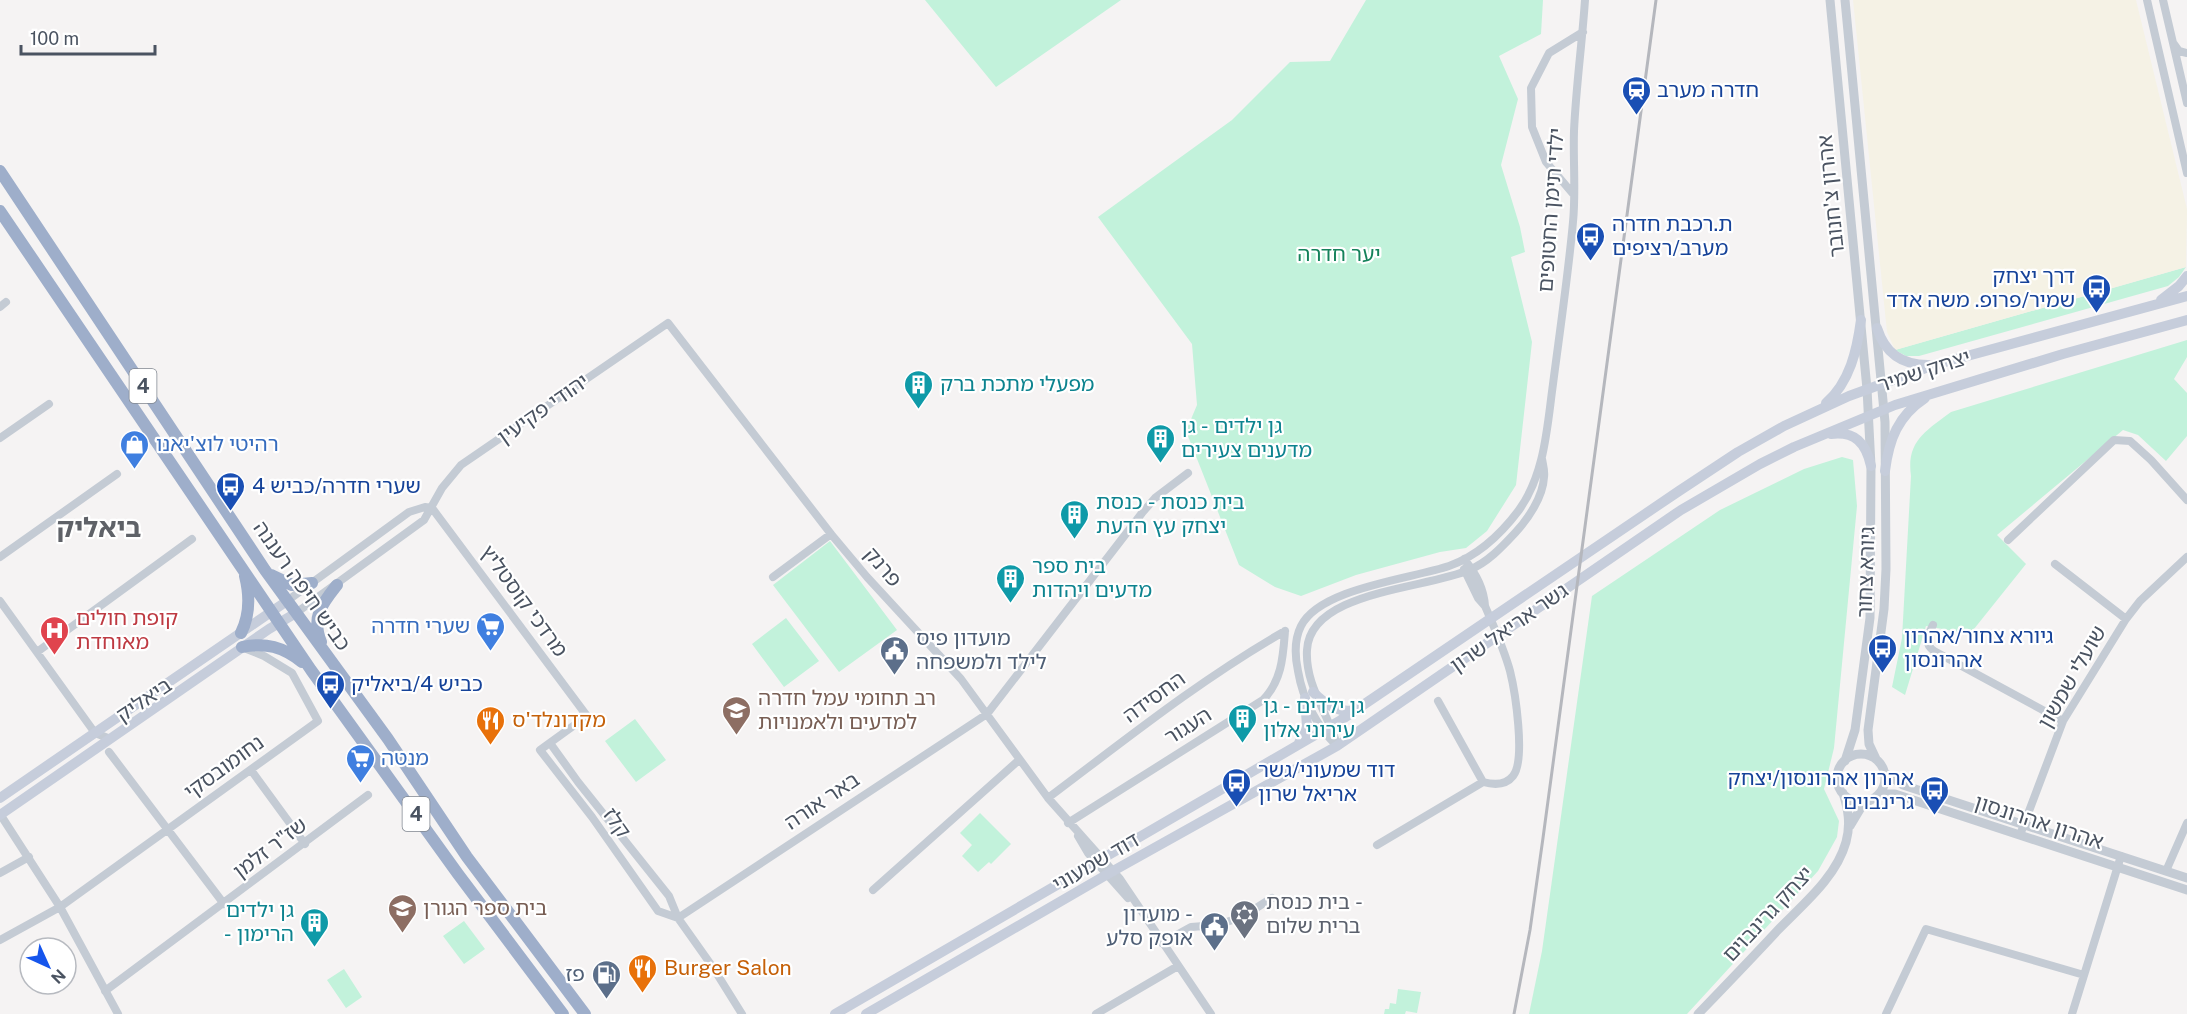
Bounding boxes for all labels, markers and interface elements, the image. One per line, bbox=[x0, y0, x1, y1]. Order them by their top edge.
scale bar bbox=[21, 18, 154, 56]
text: 100 m bbox=[30, 28, 79, 49]
station icon: חדרה מערב bbox=[1620, 74, 1652, 116]
place label: חדרה מערב bbox=[1657, 77, 1759, 102]
street label: ילדי תימן החטופים bbox=[1532, 127, 1569, 293]
street label: אהרון צ'חנובר bbox=[1812, 133, 1849, 259]
place label: ת.רכבת חדרה מערב/רציפים bbox=[1612, 211, 1733, 260]
bus stop icon: ת.רכבת חדרה מערב/רציפים bbox=[1575, 220, 1607, 262]
park label: יער חדרה bbox=[1297, 241, 1381, 266]
place label: דרך יצחק שמיר/פרופ. משה אדד bbox=[1886, 263, 2075, 312]
bus stop icon: דרך יצחק שמיר/פרופ. משה אדד bbox=[2080, 272, 2112, 314]
street label: יצחק שמיר bbox=[1874, 344, 1973, 397]
street label: יהודי פקיעין bbox=[492, 368, 593, 449]
building icon: מפעלי מתכת ברק bbox=[903, 368, 935, 410]
road number: 4 bbox=[130, 369, 156, 403]
place label: מפעלי מתכת ברק bbox=[940, 371, 1095, 396]
place label: גן ילדים - גן מדענים צעירים bbox=[1181, 413, 1312, 462]
building icon: גן ילדים - גן מדענים צעירים bbox=[1144, 422, 1176, 464]
shop icon: רהיטי לוצ'יאנו bbox=[119, 428, 151, 470]
place label: רהיטי לוצ'יאנו bbox=[156, 431, 279, 456]
bus stop icon: שערי חדרה/כביש 4 bbox=[215, 470, 247, 512]
place label: שערי חדרה/כביש 4 bbox=[252, 473, 421, 498]
place label: בית כנסת - כנסת יצחק עץ הדעת bbox=[1096, 489, 1245, 538]
building icon: בית כנסת - כנסת יצחק עץ הדעת bbox=[1059, 498, 1091, 540]
district label: ביאליק bbox=[57, 511, 141, 543]
street label: כביש חיפה רעננה bbox=[248, 516, 356, 655]
street label: גיורא צחור bbox=[1851, 526, 1880, 618]
street label: מרדכי קוסטליץ bbox=[476, 540, 573, 662]
street label: פרנק bbox=[859, 542, 907, 592]
place label: בית ספר מדעים ויהדות bbox=[1032, 553, 1152, 602]
building icon: בית ספר מדעים ויהדות bbox=[995, 562, 1027, 604]
street label: גשר אריאל שרון bbox=[1445, 578, 1573, 677]
place label: קופת חולים מאוחדת bbox=[76, 605, 178, 654]
supermarket icon: שערי חדרה bbox=[475, 610, 507, 652]
place label: שערי חדרה bbox=[371, 613, 470, 638]
hospital icon: קופת חולים מאוחדת bbox=[39, 614, 71, 656]
street label: שועלי שמשון bbox=[2032, 621, 2111, 732]
place label: גיורא צחור/אהרון אהרונסון bbox=[1904, 623, 2054, 672]
place label: מועדון פיס לילד ולמשפחה bbox=[916, 625, 1047, 674]
bus stop icon: גיורא צחור/אהרון אהרונסון bbox=[1867, 632, 1899, 674]
public building icon: מועדון פיס לילד ולמשפחה bbox=[879, 634, 911, 676]
street label: החסידה bbox=[1118, 666, 1190, 728]
bus stop icon: כביש 4/ביאליק bbox=[314, 668, 346, 710]
place label: כביש 4/ביאליק bbox=[351, 671, 483, 696]
street label: ביאליק bbox=[111, 672, 176, 727]
place label: רב תחומי עמל חדרה למדעים ולאמנויות bbox=[758, 685, 936, 734]
place label: גן ילדים - גן עירוני אלון bbox=[1263, 693, 1364, 742]
school or university icon: רב תחומי עמל חדרה למדעים ולאמנויות bbox=[721, 694, 753, 736]
street label: העגור bbox=[1160, 702, 1216, 750]
building icon: גן ילדים - גן עירוני אלון bbox=[1226, 702, 1258, 744]
restaurant icon: מקדונלד'ס bbox=[475, 704, 507, 746]
place label: מקדונלד'ס bbox=[512, 707, 606, 732]
street label: נחומובסקי bbox=[179, 729, 268, 804]
supermarket icon: מנטה bbox=[344, 742, 376, 784]
place label: מנטה bbox=[381, 745, 429, 770]
place label: דוד שמעוני/גשר אריאל שרון bbox=[1258, 757, 1395, 806]
place label: אהרון אהרונסון/יצחק גרינבוים bbox=[1728, 765, 1914, 814]
street label: באר אורה bbox=[780, 766, 864, 835]
bus stop icon: דוד שמעוני/גשר אריאל שרון bbox=[1221, 766, 1253, 808]
bus stop icon: אהרון אהרונסון/יצחק גרינבוים bbox=[1919, 774, 1951, 816]
street label: אהרון אהרונסון bbox=[1971, 789, 2107, 854]
road number: 4 bbox=[402, 797, 430, 831]
street label: קלז bbox=[598, 803, 637, 843]
street label: שז"ר זלמן bbox=[228, 812, 312, 883]
street label: דוד שמעוני bbox=[1048, 827, 1144, 896]
street label: יצחק גרינבוים bbox=[1717, 861, 1818, 967]
place label: בית כנסת - ברית שלום bbox=[1266, 889, 1363, 938]
school or university icon: בית ספר הגורן bbox=[386, 892, 418, 934]
place label: בית ספר הגורן bbox=[423, 895, 547, 920]
place label: גן ילדים - הרימון bbox=[224, 897, 294, 946]
synagogue icon: בית כנסת - ברית שלום bbox=[1229, 898, 1261, 940]
place label: מועדון - אופק סלע bbox=[1106, 901, 1193, 950]
building icon: גן ילדים - הרימון bbox=[299, 906, 331, 948]
public building icon: מועדון - אופק סלע bbox=[1198, 910, 1230, 952]
north arrow bbox=[18, 936, 78, 996]
restaurant icon: Burger Salon bbox=[627, 952, 659, 994]
place label: Burger Salon bbox=[664, 955, 792, 980]
fuel station icon: פז bbox=[590, 958, 622, 1000]
place label: פז bbox=[565, 961, 585, 986]
text: N bbox=[47, 965, 69, 987]

